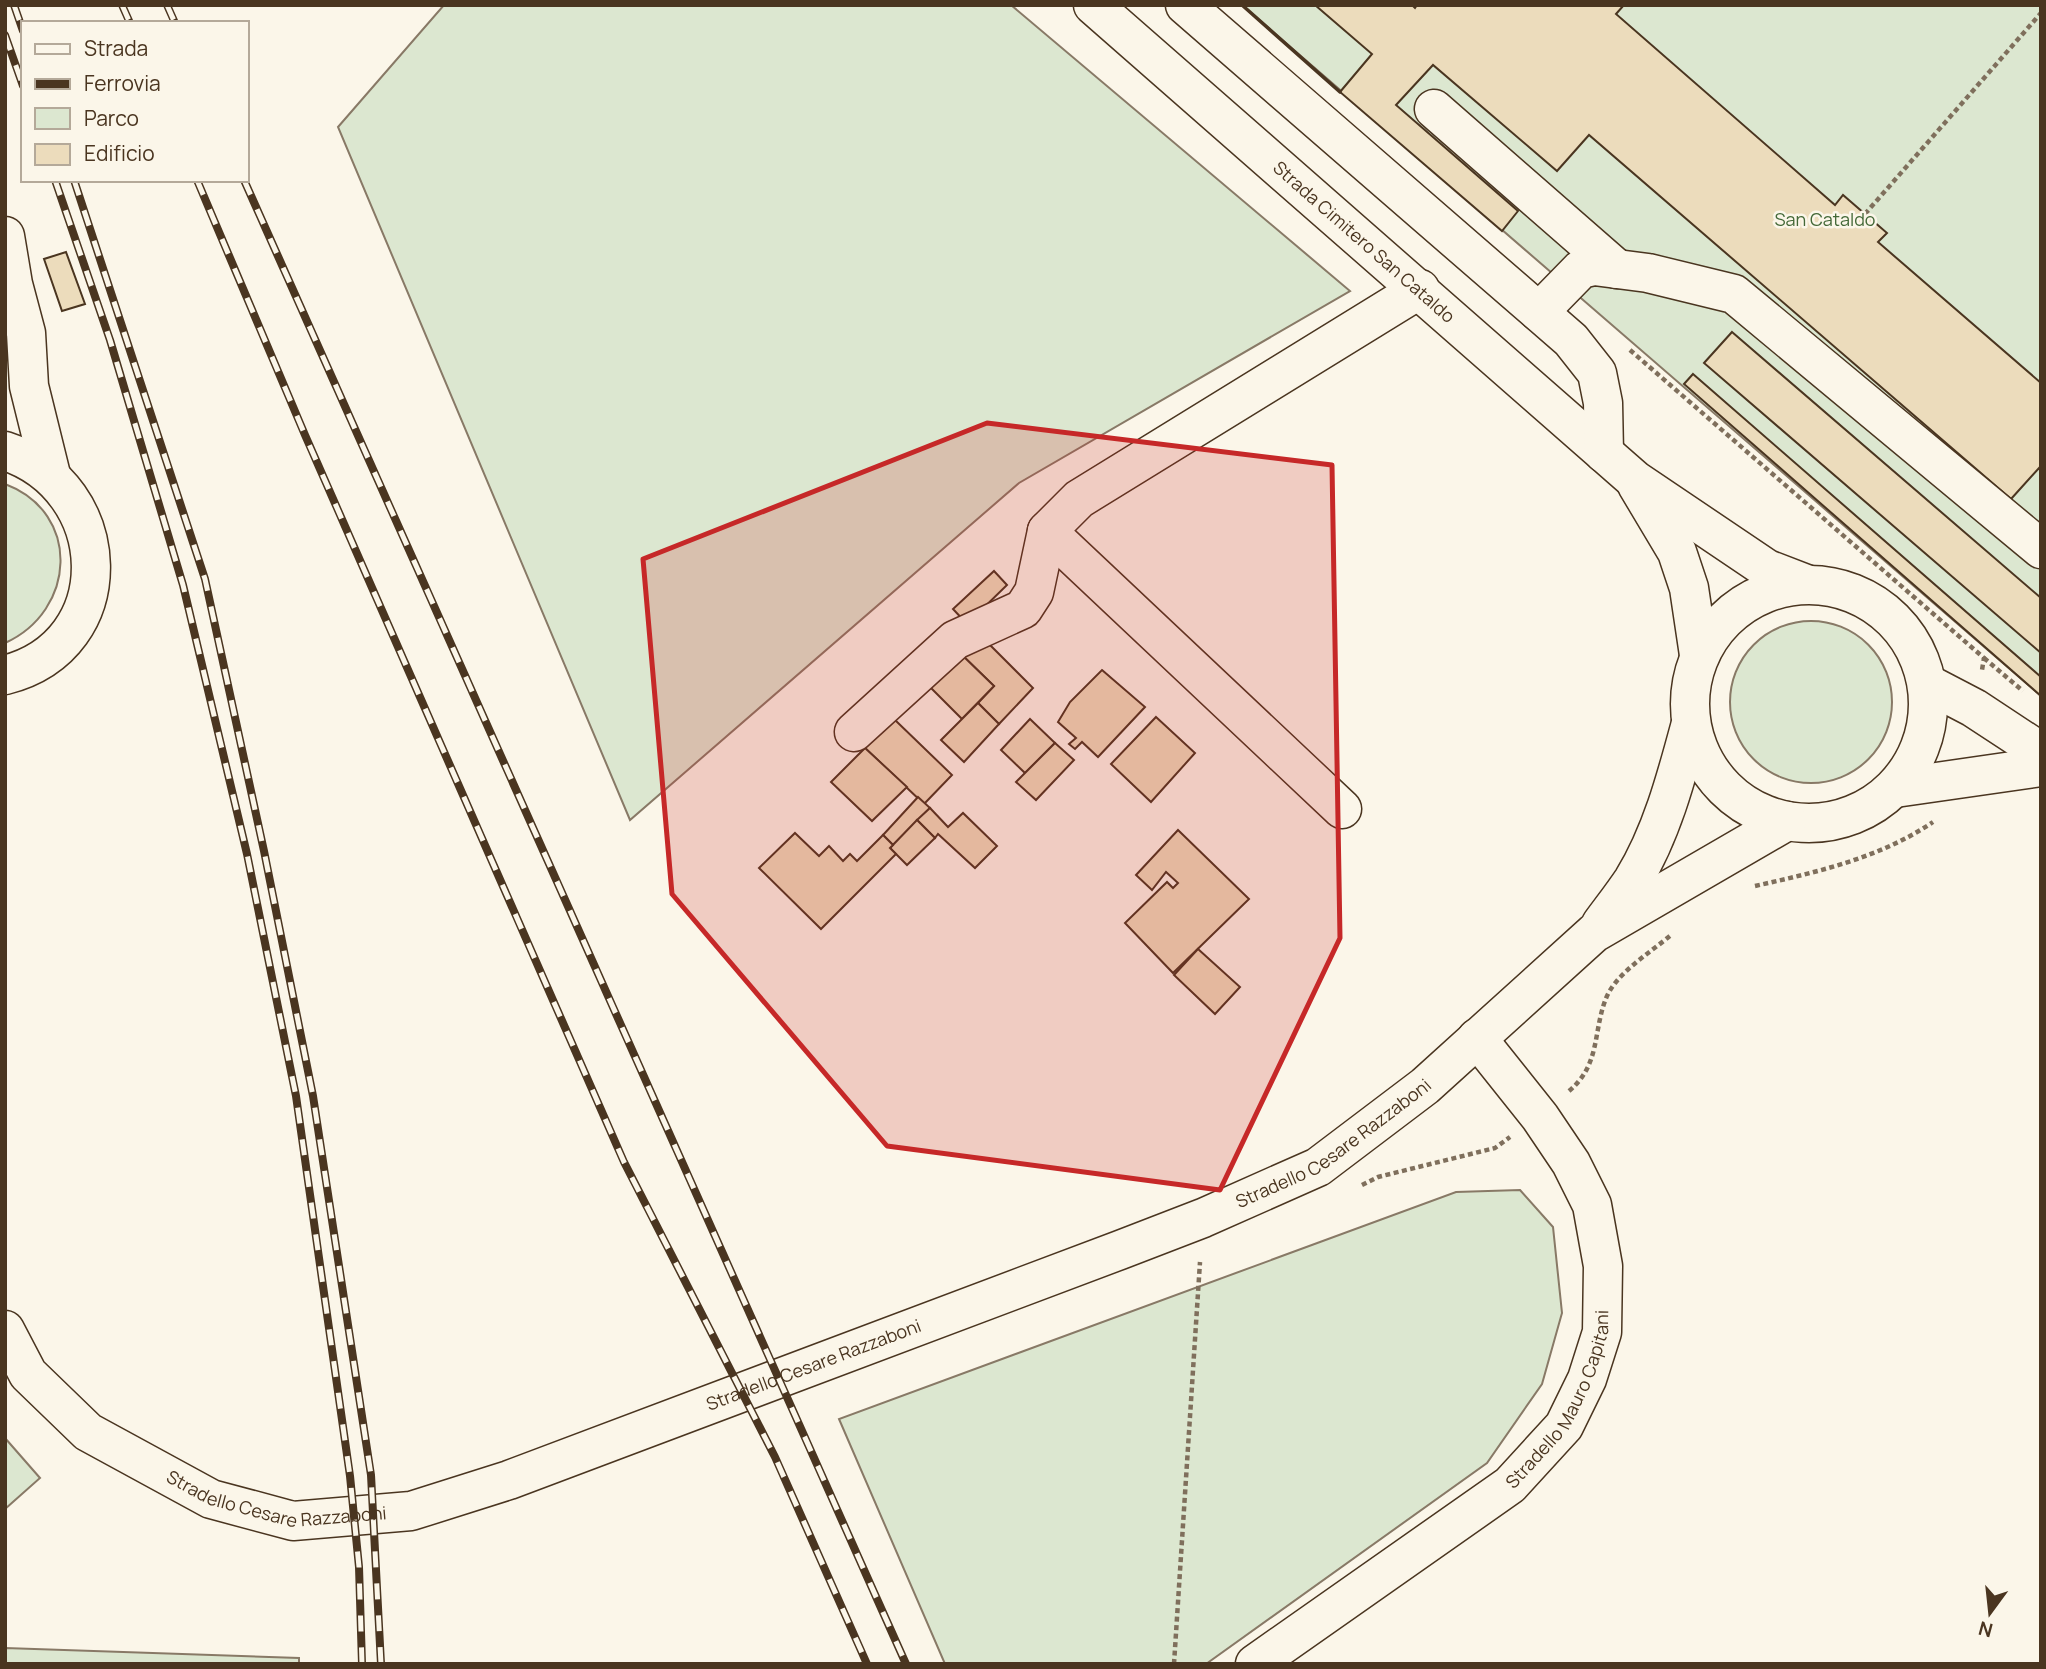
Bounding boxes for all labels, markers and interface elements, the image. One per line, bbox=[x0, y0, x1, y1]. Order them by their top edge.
legend bbox=[21, 21, 248, 182]
text: Strada bbox=[84, 34, 148, 62]
text: Ferrovia bbox=[84, 69, 161, 97]
text: Parco bbox=[84, 104, 139, 132]
text: Edificio bbox=[84, 139, 155, 167]
street label: Strada Cimitero San Cataldo bbox=[1268, 155, 1460, 328]
park label: San Cataldo bbox=[1775, 207, 1876, 231]
street label: Stradello Cesare Razzaboni bbox=[1232, 1073, 1436, 1213]
street label: Stradello Mauro Capitani bbox=[1500, 1310, 1613, 1493]
street label: Stradello Cesare Razzaboni bbox=[703, 1313, 924, 1416]
street label: Stradello Cesare Razzaboni bbox=[163, 1464, 387, 1533]
north arrow bbox=[1955, 1578, 2025, 1648]
text: N bbox=[1976, 1615, 1996, 1644]

